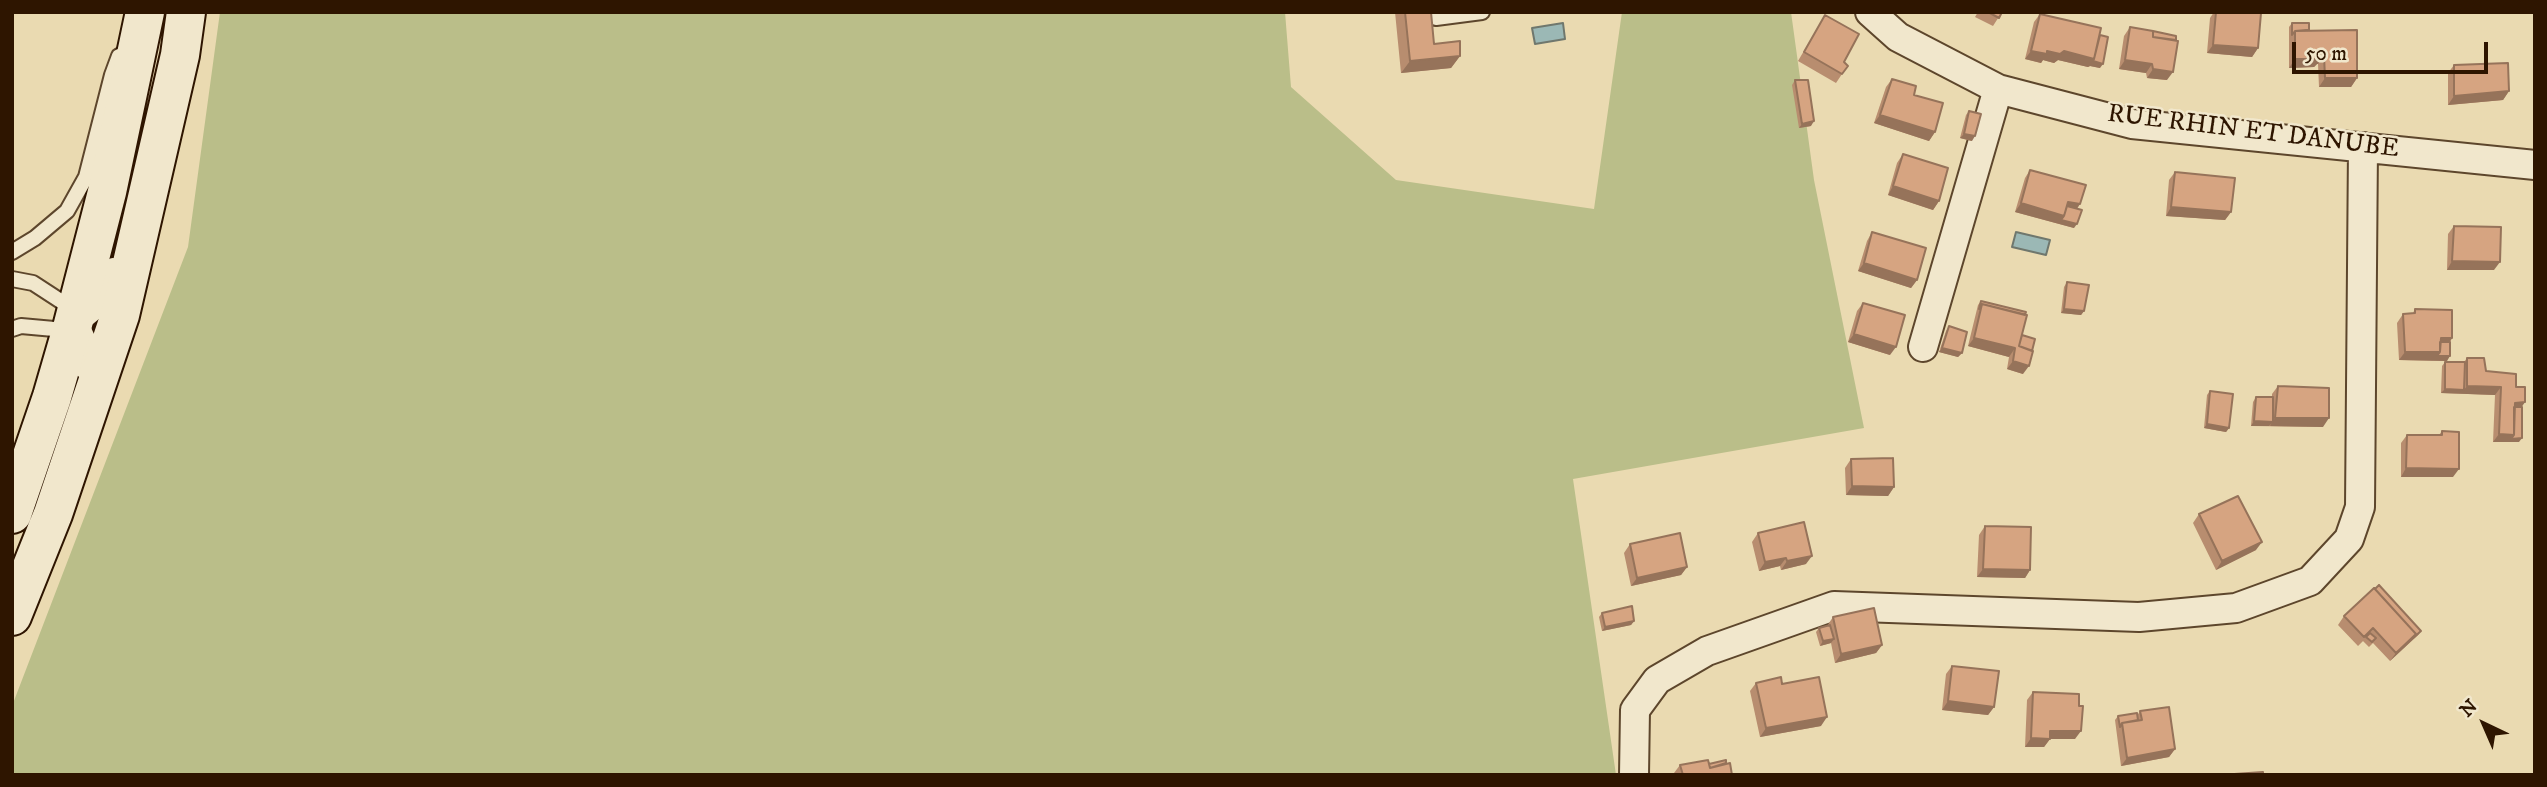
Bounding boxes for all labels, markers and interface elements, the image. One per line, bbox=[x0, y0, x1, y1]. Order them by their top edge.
scale bar bbox=[2295, 28, 2491, 72]
text: 50 m bbox=[2305, 41, 2347, 67]
street label: RUE RHIN ET DANUBE bbox=[2106, 100, 2400, 166]
north arrow bbox=[2449, 689, 2519, 759]
text: N bbox=[2455, 695, 2483, 722]

